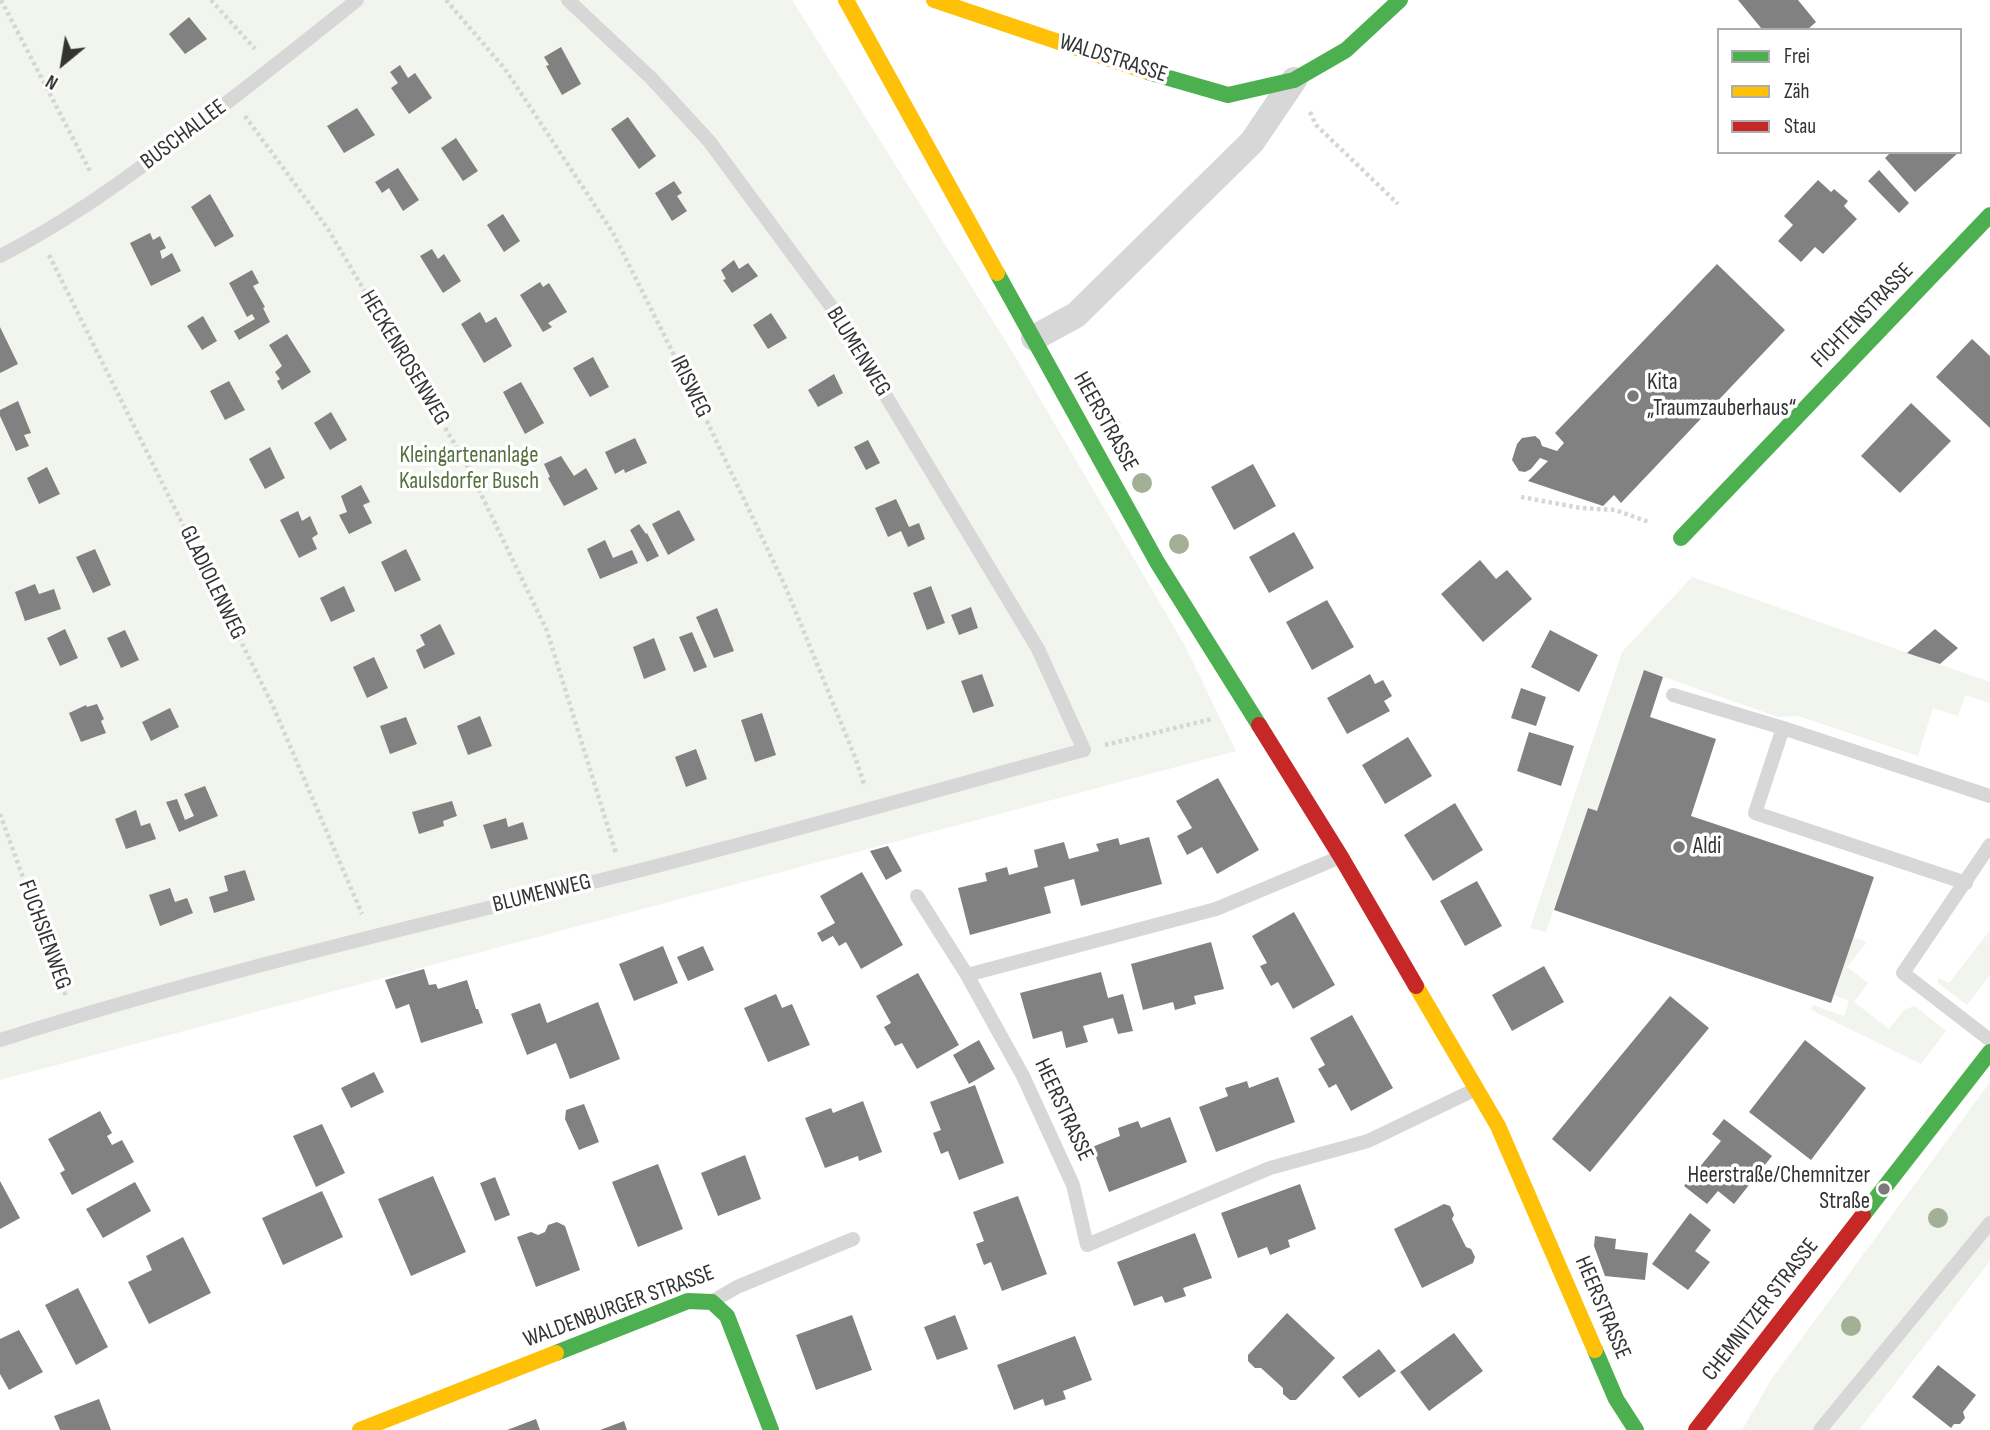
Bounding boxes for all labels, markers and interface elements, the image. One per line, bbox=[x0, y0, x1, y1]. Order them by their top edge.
north arrow bbox=[28, 28, 98, 98]
legend bbox=[1717, 28, 1962, 154]
street label: WALDSTRASSE bbox=[1055, 29, 1171, 89]
text: Frei bbox=[1784, 44, 1810, 69]
text: N bbox=[42, 69, 62, 94]
text: Zäh bbox=[1784, 79, 1810, 104]
street label: BUSCHALLEE bbox=[136, 94, 232, 176]
text: Stau bbox=[1784, 114, 1816, 139]
street label: FICHTENSTRASSE bbox=[1806, 258, 1920, 374]
street label: HECKENROSENWEG bbox=[353, 286, 455, 430]
street label: BLUMENWEG bbox=[820, 302, 896, 402]
street label: IRISWEG bbox=[663, 352, 717, 422]
street label: HEERSTRASSE bbox=[1066, 367, 1144, 477]
place label: Kita „Traumzauberhaus“ bbox=[1647, 369, 1796, 423]
marker: Kita „Traumzauberhaus“ bbox=[1625, 388, 1641, 404]
park label: Kleingartenanlage Kaulsdorfer Busch bbox=[399, 442, 539, 496]
street label: GLADIOLENWEG bbox=[173, 522, 251, 644]
place label: Aldi bbox=[1693, 833, 1721, 861]
marker: Aldi bbox=[1671, 839, 1687, 855]
street label: BLUMENWEG bbox=[490, 868, 594, 920]
street label: FUCHSIENWEG bbox=[11, 877, 77, 993]
street label: HEERSTRASSE bbox=[1027, 1055, 1099, 1165]
place label: Heerstraße/Chemnitzer Straße bbox=[1688, 1162, 1870, 1216]
marker: Heerstraße/Chemnitzer Straße bbox=[1876, 1181, 1892, 1197]
street label: CHEMNITZER STRASSE bbox=[1697, 1233, 1825, 1387]
street label: HEERSTRASSE bbox=[1568, 1252, 1636, 1364]
street label: WALDENBURGER STRASSE bbox=[520, 1260, 718, 1354]

